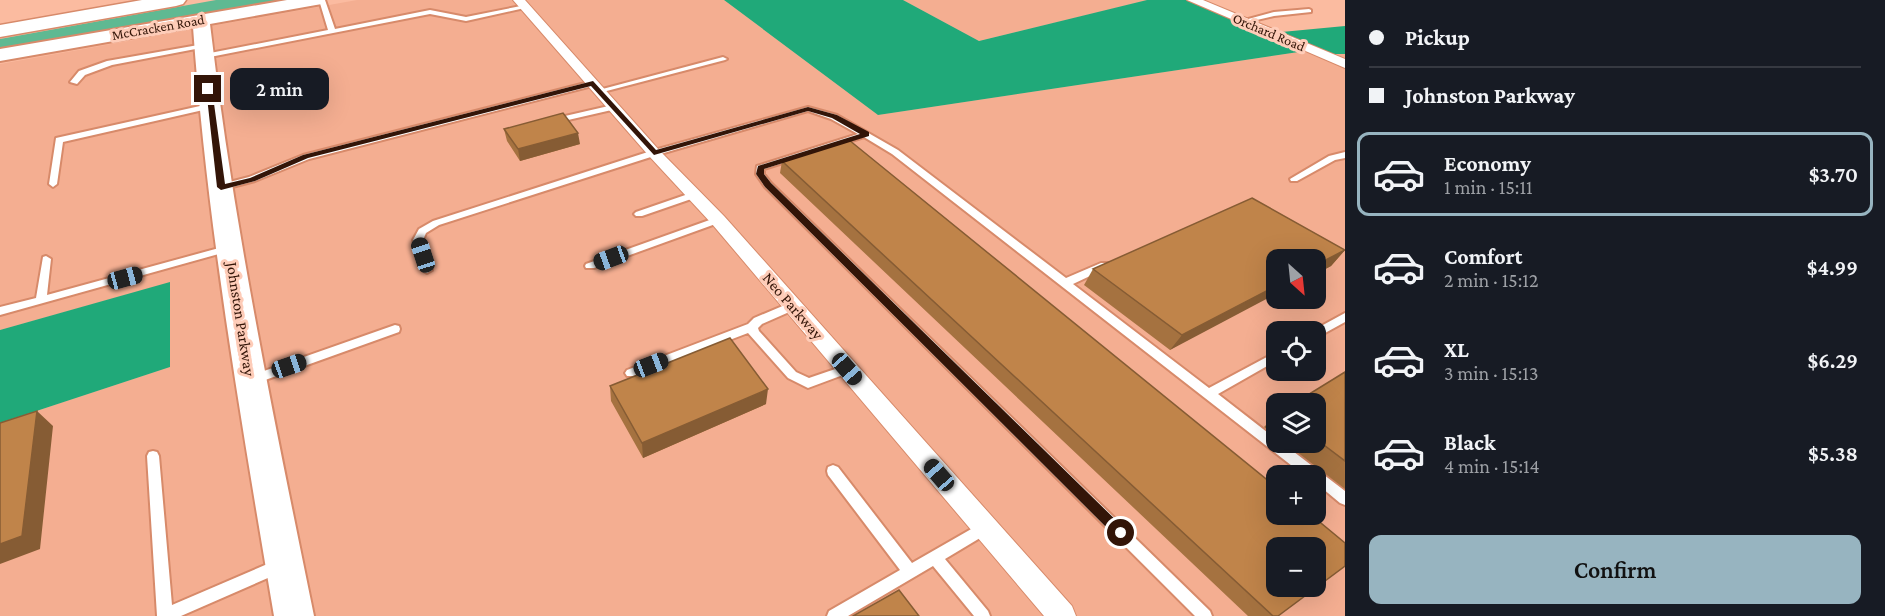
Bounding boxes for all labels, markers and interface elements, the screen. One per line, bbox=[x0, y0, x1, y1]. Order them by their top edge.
street label: Orchard Road bbox=[1230, 10, 1308, 55]
street label: McCracken Road bbox=[110, 11, 206, 43]
text: Pickup bbox=[1405, 25, 1470, 50]
callout: 2 min bbox=[229, 68, 328, 110]
route end bbox=[194, 75, 221, 102]
text: 2 min bbox=[256, 78, 303, 100]
text: Johnston Parkway bbox=[1405, 83, 1575, 108]
icon: car bbox=[1372, 147, 1426, 201]
text: Economy bbox=[1444, 151, 1531, 176]
text: $3.70 bbox=[1809, 162, 1858, 187]
text: 1 min · 15:11 bbox=[1444, 176, 1533, 198]
car bbox=[409, 235, 437, 275]
icon: car bbox=[1372, 240, 1426, 294]
car bbox=[591, 243, 631, 273]
text: Comfort bbox=[1444, 244, 1522, 269]
north arrow bbox=[1266, 249, 1326, 309]
map controls bbox=[1266, 249, 1326, 597]
text: $4.99 bbox=[1807, 255, 1858, 280]
street label: Johnston Parkway bbox=[222, 259, 259, 378]
car bbox=[105, 265, 145, 291]
street label: Neo Parkway bbox=[759, 269, 827, 344]
text: 2 min · 15:12 bbox=[1444, 269, 1538, 291]
button: locate bbox=[1266, 321, 1326, 381]
icon: car bbox=[1372, 333, 1426, 387]
text: XL bbox=[1444, 337, 1469, 362]
text: $6.29 bbox=[1808, 348, 1858, 373]
car bbox=[631, 350, 671, 380]
car bbox=[828, 350, 866, 388]
car bbox=[269, 352, 309, 380]
text: 3 min · 15:13 bbox=[1444, 362, 1538, 384]
button: layers bbox=[1266, 393, 1326, 453]
icon: car bbox=[1372, 426, 1426, 480]
text: Black bbox=[1444, 430, 1496, 455]
text: $5.38 bbox=[1808, 441, 1858, 466]
text: 4 min · 15:14 bbox=[1444, 455, 1540, 477]
car bbox=[920, 456, 958, 494]
button: + bbox=[1266, 465, 1326, 525]
route start bbox=[1107, 519, 1134, 546]
button: Confirm bbox=[1369, 535, 1861, 604]
button: − bbox=[1266, 537, 1326, 597]

